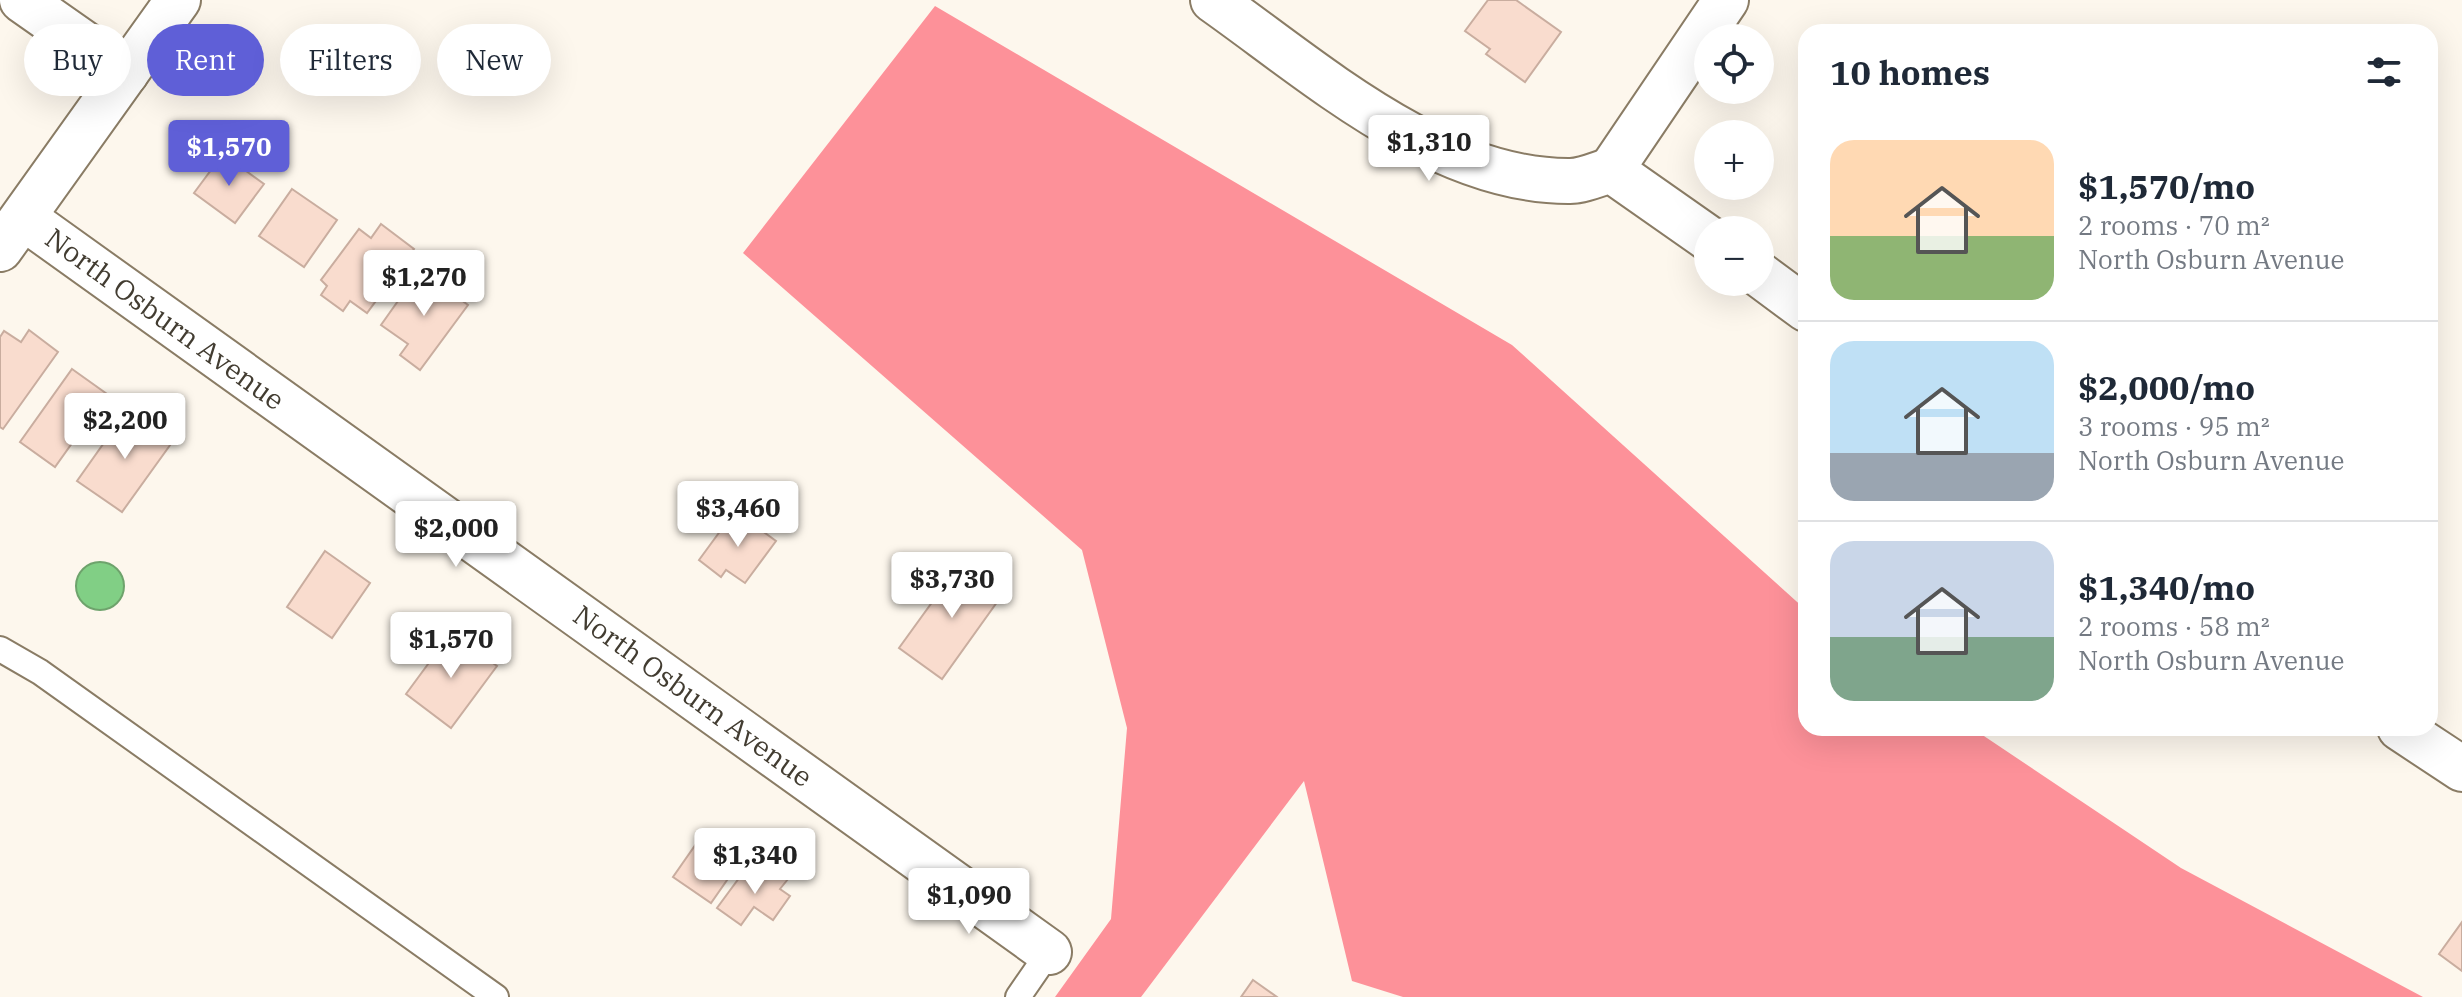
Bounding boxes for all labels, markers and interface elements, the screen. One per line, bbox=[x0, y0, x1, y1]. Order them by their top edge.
chip: Buy bbox=[24, 24, 131, 96]
chip: Rent bbox=[147, 24, 264, 96]
chip: Filters bbox=[280, 24, 421, 96]
chip: New bbox=[437, 24, 551, 96]
map controls bbox=[1694, 24, 1774, 296]
button: locate bbox=[1694, 24, 1774, 104]
text: 10 homes bbox=[1830, 50, 1990, 94]
icon: filters bbox=[2362, 50, 2406, 94]
pin: $1,310 bbox=[1364, 115, 1494, 183]
pin: $1,570 bbox=[164, 120, 294, 188]
button: + bbox=[1694, 120, 1774, 200]
text: $1,310 bbox=[1386, 124, 1472, 158]
text: $1,570 bbox=[186, 129, 272, 163]
text: $1,570/mo bbox=[2078, 164, 2255, 208]
icon: home bbox=[1894, 172, 1990, 268]
text: 2 rooms · 70 m² bbox=[2078, 208, 2270, 242]
button: − bbox=[1694, 216, 1774, 296]
street label: North Osburn Avenue bbox=[38, 219, 292, 418]
text: North Osburn Avenue bbox=[2078, 242, 2344, 276]
pin: $1,270 bbox=[359, 250, 489, 318]
text: $1,270 bbox=[381, 259, 467, 293]
text: $2,000/mo bbox=[2078, 365, 2255, 409]
icon: home bbox=[1894, 373, 1990, 469]
pin: $2,200 bbox=[60, 393, 190, 461]
text: $2,200 bbox=[82, 402, 168, 436]
text: 3 rooms · 95 m² bbox=[2078, 409, 2270, 443]
text: North Osburn Avenue bbox=[2078, 443, 2344, 477]
pin: $3,460 bbox=[673, 481, 803, 549]
text: $3,460 bbox=[695, 490, 781, 524]
pin: $2,000 bbox=[391, 501, 521, 569]
text: $2,000 bbox=[413, 510, 499, 544]
pin: $3,730 bbox=[887, 552, 1017, 620]
text: $3,730 bbox=[909, 561, 995, 595]
text: $1,340/mo bbox=[2078, 565, 2255, 609]
icon: home bbox=[1894, 573, 1990, 669]
street label: North Osburn Avenue bbox=[566, 596, 820, 795]
text: 2 rooms · 58 m² bbox=[2078, 609, 2270, 643]
pin: $1,570 bbox=[386, 612, 516, 680]
text: $1,570 bbox=[408, 621, 494, 655]
text: North Osburn Avenue bbox=[2078, 643, 2344, 677]
pin: $1,340 bbox=[690, 828, 820, 896]
text: $1,340 bbox=[712, 837, 798, 871]
pin: $1,090 bbox=[904, 868, 1034, 936]
text: $1,090 bbox=[926, 877, 1012, 911]

